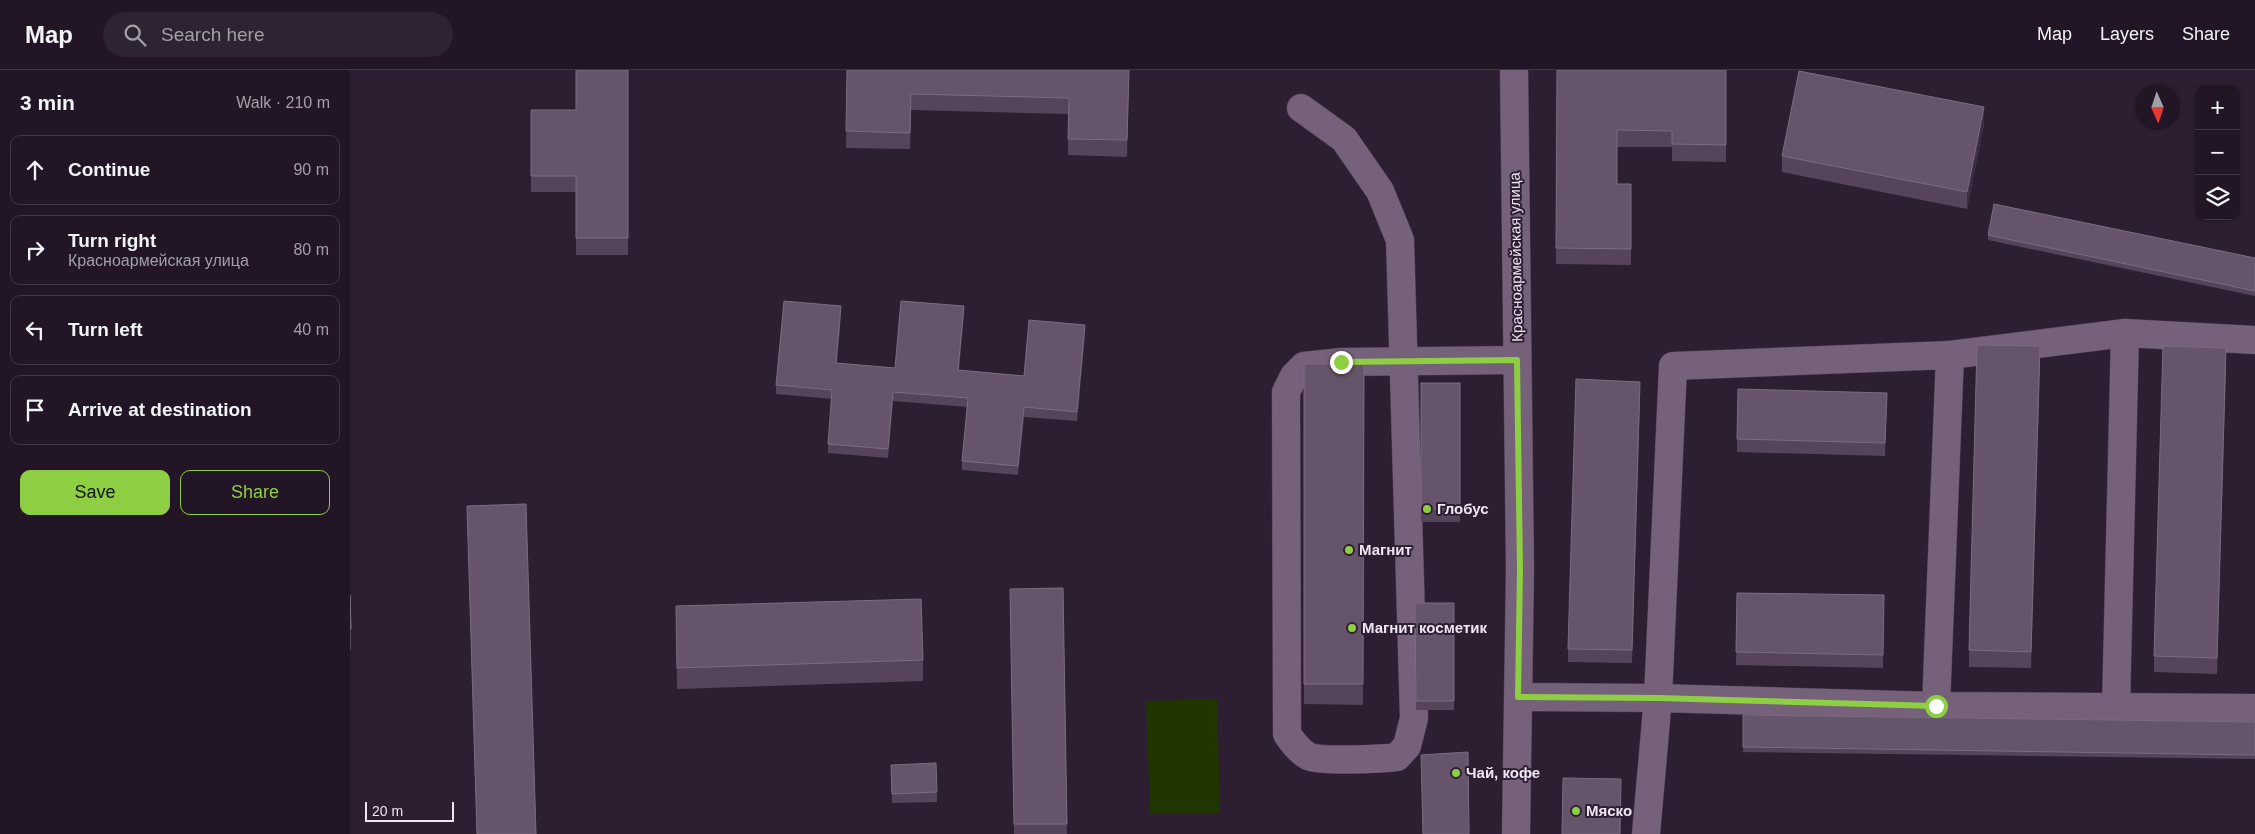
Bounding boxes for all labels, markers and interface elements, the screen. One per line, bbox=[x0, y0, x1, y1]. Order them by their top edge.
search box bbox=[103, 12, 453, 57]
text: Map bbox=[25, 21, 73, 48]
icon: search bbox=[121, 21, 149, 49]
text: Search here bbox=[161, 24, 265, 45]
text: Map bbox=[2037, 24, 2072, 44]
text: Layers bbox=[2100, 24, 2154, 44]
text: Share bbox=[2182, 24, 2230, 44]
north arrow bbox=[2135, 85, 2180, 130]
map controls bbox=[2195, 85, 2240, 220]
button: + bbox=[2195, 85, 2240, 130]
text: 3 min bbox=[20, 91, 75, 114]
text: Walk · 210 m bbox=[236, 94, 330, 111]
button: − bbox=[2195, 130, 2240, 175]
icon: ahead bbox=[21, 156, 49, 184]
text: Continue bbox=[68, 159, 150, 180]
text: 90 m bbox=[293, 161, 329, 178]
street label: Красноармейская улица bbox=[1506, 171, 1525, 342]
button: layers bbox=[2195, 175, 2240, 220]
text: Turn right bbox=[68, 230, 156, 251]
icon: right bbox=[21, 236, 49, 264]
text: 80 m bbox=[293, 241, 329, 258]
text: Красноармейская улица bbox=[68, 252, 249, 269]
icon: left bbox=[21, 316, 49, 344]
text: Turn left bbox=[68, 319, 143, 340]
text: 40 m bbox=[293, 321, 329, 338]
route end bbox=[1330, 351, 1353, 374]
icon: arrive bbox=[21, 396, 49, 424]
text: Arrive at destination bbox=[68, 399, 252, 420]
button: Save bbox=[20, 470, 170, 515]
button: Share bbox=[180, 470, 330, 515]
place label: Глобус bbox=[1437, 500, 1489, 517]
marker: Глобус bbox=[1421, 503, 1433, 515]
place label: Магнит bbox=[1359, 541, 1412, 558]
marker: Магнит bbox=[1343, 544, 1355, 556]
place label: Магнит косметик bbox=[1362, 619, 1487, 636]
marker: Магнит косметик bbox=[1346, 622, 1358, 634]
route start bbox=[1925, 695, 1948, 718]
place label: Чай, кофе bbox=[1466, 764, 1540, 781]
marker: Чай, кофе bbox=[1450, 767, 1462, 779]
scale bar bbox=[365, 799, 454, 822]
place label: Мяско bbox=[1586, 802, 1632, 819]
text: 20 m bbox=[372, 803, 403, 819]
marker: Мяско bbox=[1570, 805, 1582, 817]

